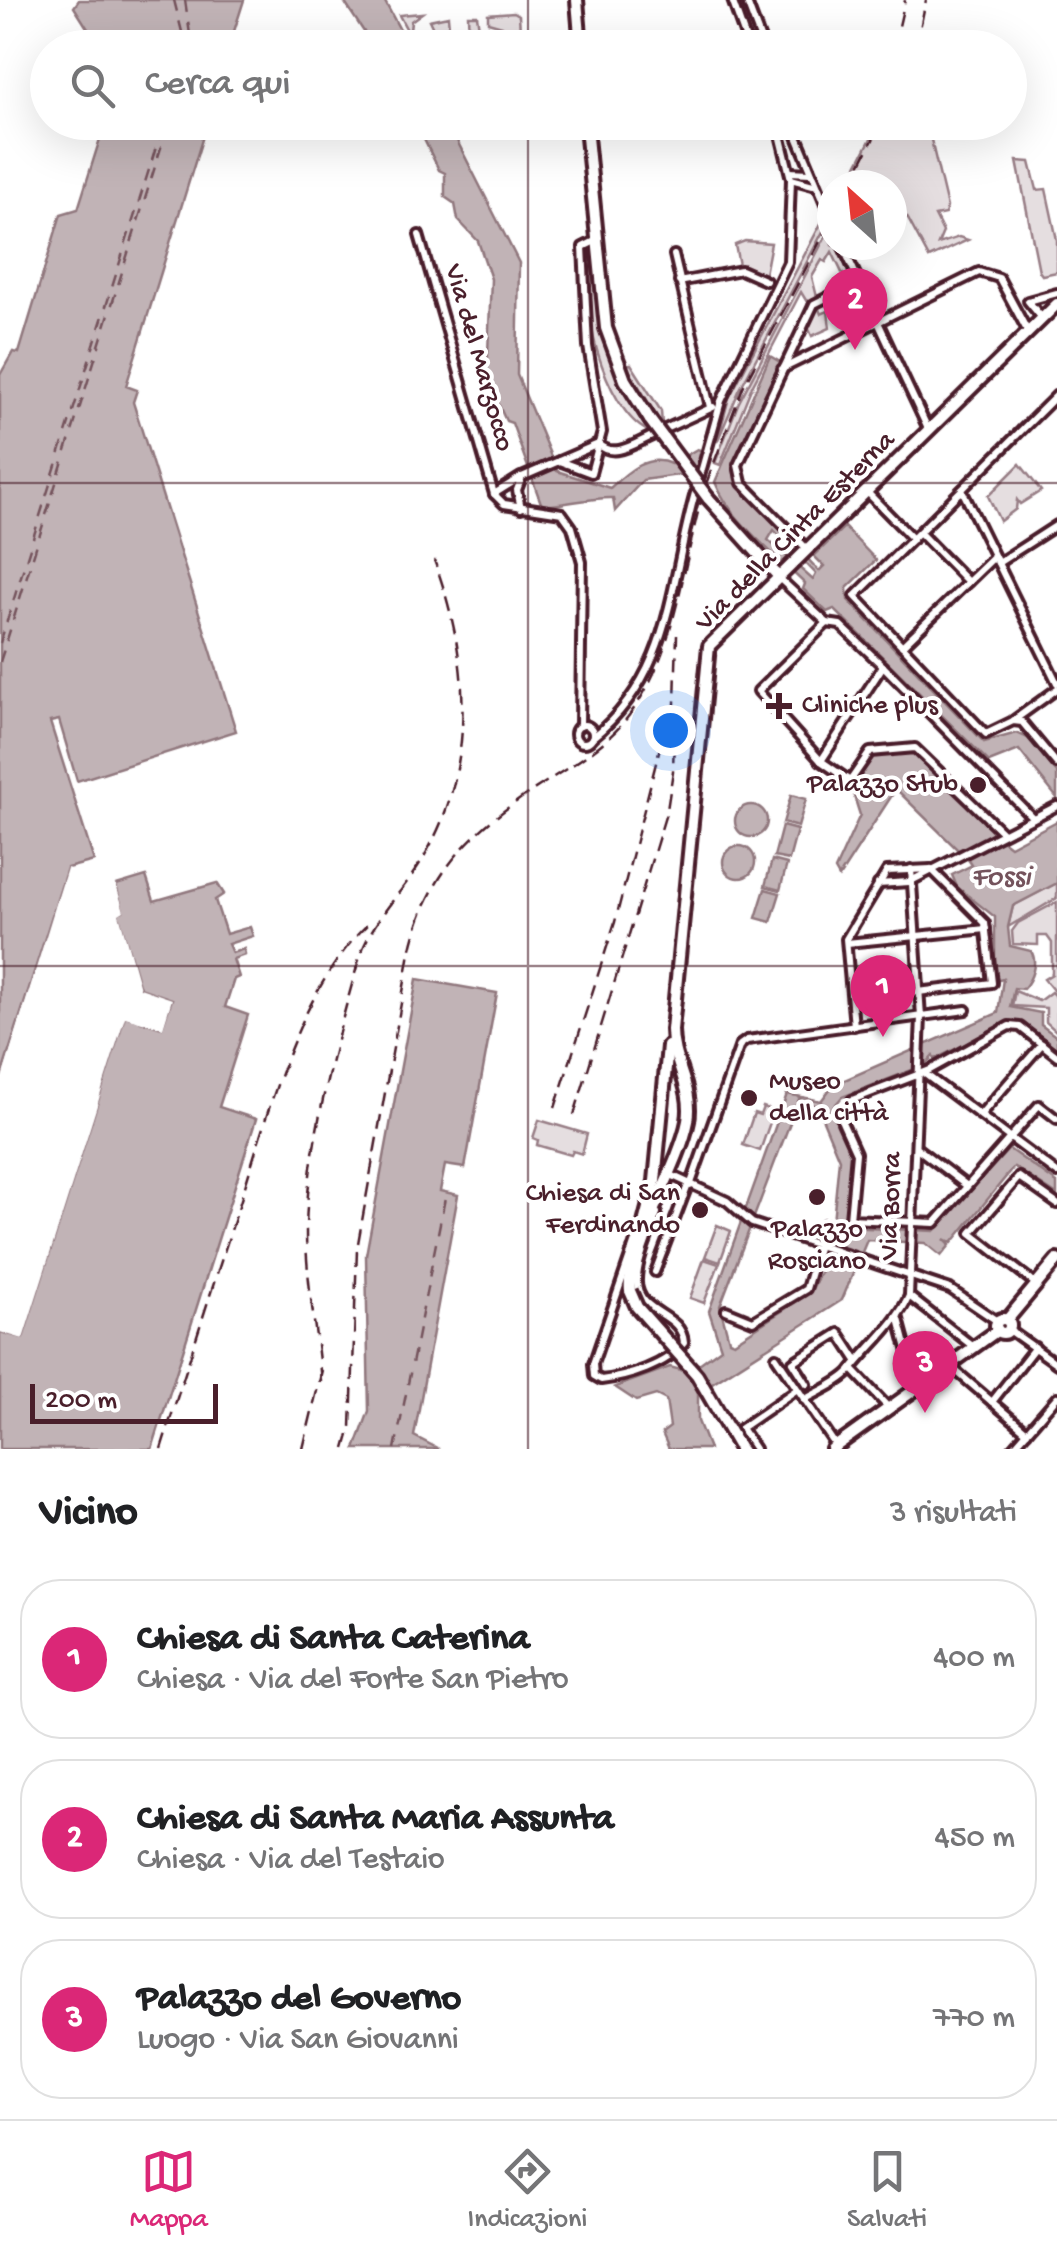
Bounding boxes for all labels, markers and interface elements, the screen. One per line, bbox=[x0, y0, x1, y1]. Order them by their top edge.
search box bbox=[30, 30, 1027, 140]
icon: search bbox=[65, 58, 120, 113]
text: Cerca qui bbox=[145, 63, 290, 107]
north arrow bbox=[817, 170, 907, 260]
street label: Via del Marzocco bbox=[435, 260, 520, 455]
pin: 2 bbox=[822, 268, 888, 350]
street label: Via della Cinta Esterna bbox=[688, 424, 904, 640]
place label: Cliniche plus bbox=[802, 690, 939, 723]
marker: Cliniche plus bbox=[766, 693, 792, 719]
your location bbox=[645, 705, 696, 756]
place label: Palazzo Stub bbox=[806, 769, 958, 802]
marker: Palazzo Stub bbox=[967, 774, 989, 796]
water label: Fossi bbox=[971, 861, 1034, 896]
pin: 1 bbox=[850, 954, 916, 1037]
place label: Museo della città bbox=[769, 1066, 890, 1131]
marker: Museo della città bbox=[738, 1087, 760, 1109]
street label: Via Borra bbox=[874, 1150, 910, 1262]
place label: Chiesa di San Ferdinando bbox=[526, 1178, 681, 1243]
marker: Palazzo Rosciano bbox=[806, 1186, 828, 1208]
marker: Chiesa di San Ferdinando bbox=[689, 1199, 711, 1221]
place label: Palazzo Rosciano bbox=[768, 1214, 866, 1279]
pin: 3 bbox=[892, 1330, 958, 1413]
scale bar bbox=[30, 1379, 218, 1424]
text: 200 m bbox=[45, 1385, 117, 1418]
text: Vicino bbox=[40, 1490, 138, 1539]
text: 3 risultati bbox=[890, 1495, 1017, 1533]
text: Chiesa di Santa Caterina bbox=[137, 1618, 530, 1662]
text: 1 bbox=[68, 1640, 81, 1678]
text: 400 m bbox=[933, 1640, 1015, 1678]
text: Chiesa · Via del Forte San Pietro bbox=[137, 1662, 569, 1700]
text: Chiesa di Santa Maria Assunta bbox=[137, 1798, 614, 1842]
text: 2 bbox=[67, 1820, 82, 1858]
text: 450 m bbox=[935, 1820, 1015, 1858]
text: Chiesa · Via del Testaio bbox=[137, 1842, 445, 1880]
text: Palazzo del Governo bbox=[137, 1978, 461, 2022]
text: 3 bbox=[66, 2000, 83, 2038]
text: 770 m bbox=[933, 2000, 1015, 2038]
text: Luogo · Via San Giovanni bbox=[137, 2022, 459, 2060]
tab: Mappa bbox=[130, 2144, 208, 2237]
tab: Indicazioni bbox=[468, 2144, 587, 2237]
tab: Salvati bbox=[847, 2144, 927, 2237]

